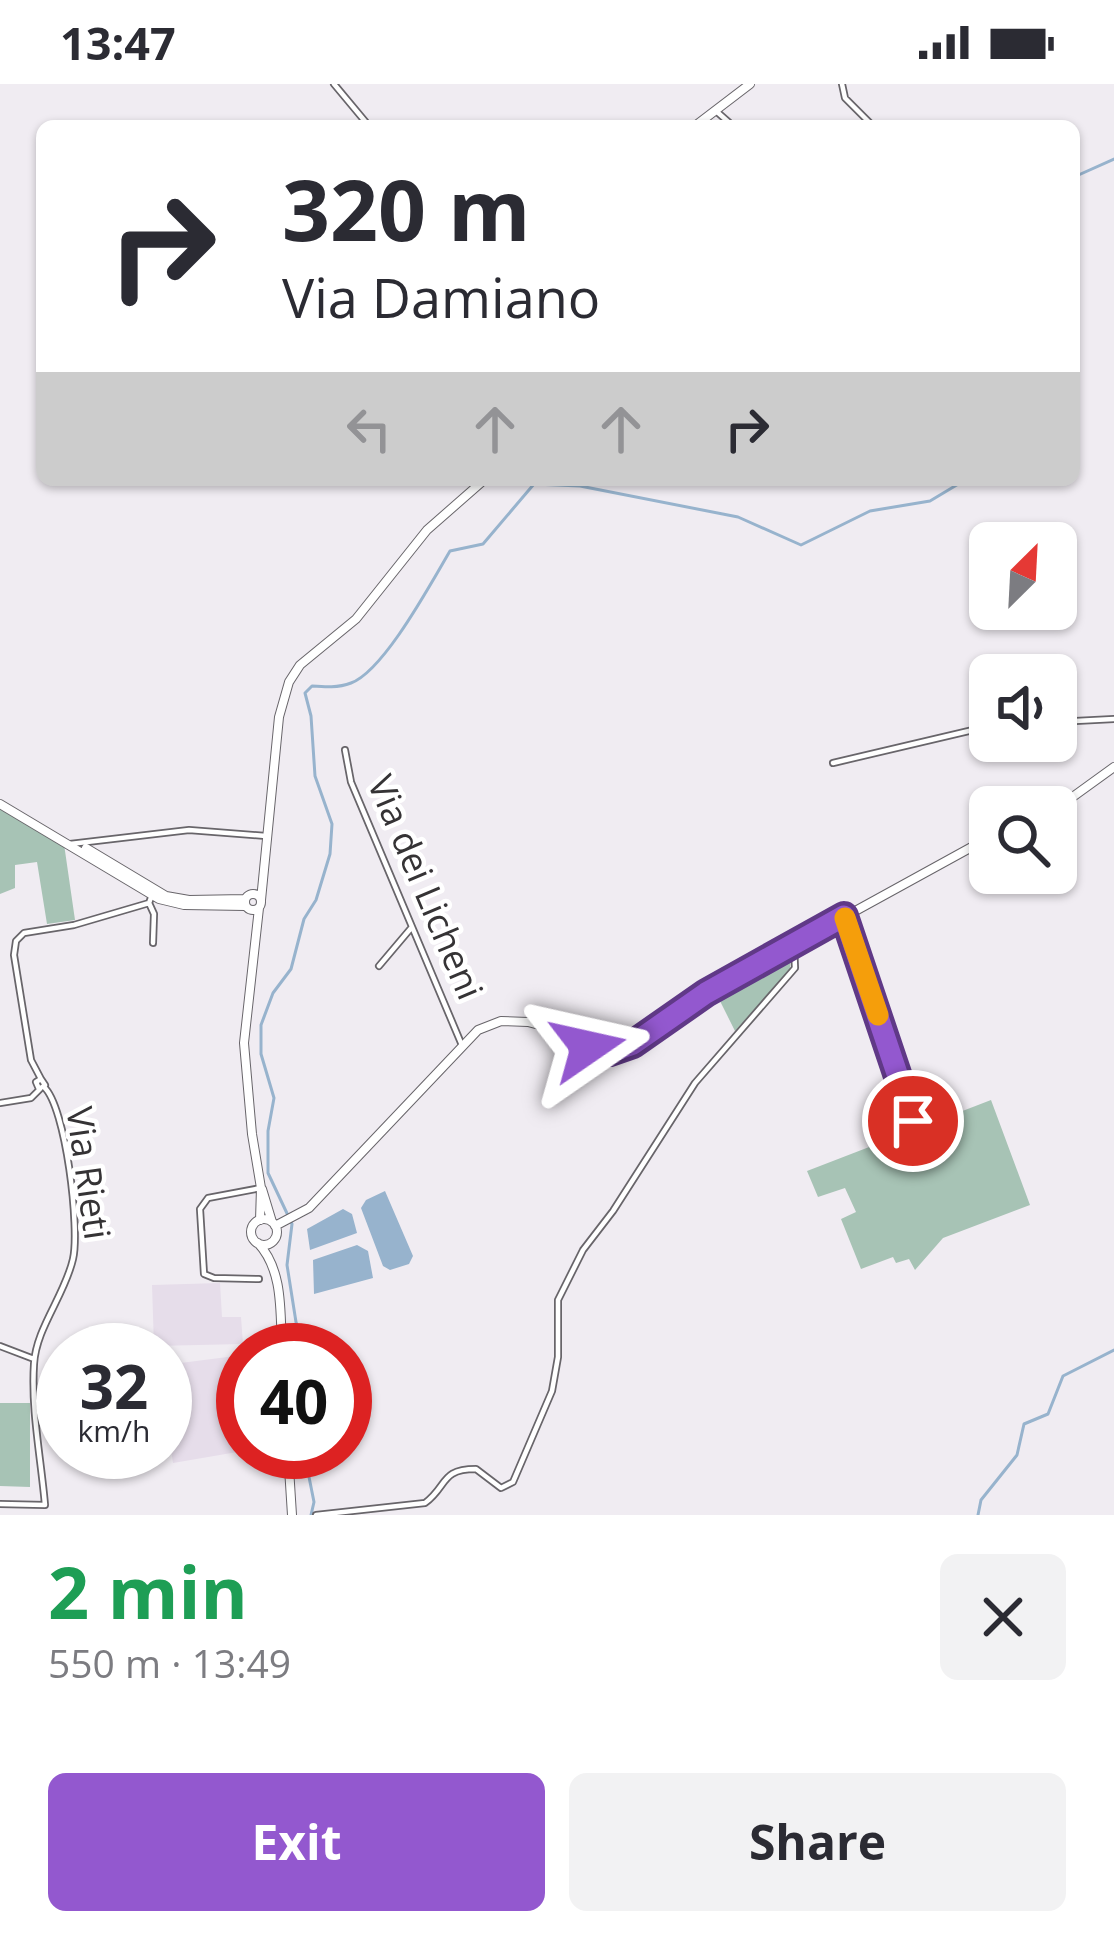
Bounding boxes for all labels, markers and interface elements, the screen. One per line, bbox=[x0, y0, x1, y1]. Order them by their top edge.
text: 13:47 bbox=[60, 12, 176, 73]
text: 320 m bbox=[282, 151, 530, 266]
icon: right bbox=[84, 168, 240, 324]
text: Via Damiano bbox=[282, 260, 600, 334]
icon: left bbox=[336, 396, 402, 462]
icon: ahead bbox=[462, 396, 528, 462]
icon: ahead bbox=[588, 396, 654, 462]
icon: right bbox=[714, 396, 780, 462]
north arrow bbox=[969, 522, 1077, 630]
map controls bbox=[969, 522, 1077, 894]
button: sound bbox=[969, 654, 1077, 762]
street label: Via dei Licheni bbox=[357, 767, 495, 1007]
button: search bbox=[969, 786, 1077, 894]
position arrow bbox=[525, 984, 651, 1110]
pin bbox=[862, 1070, 964, 1172]
icon: arrive bbox=[880, 1088, 946, 1154]
street label: Via Rieti bbox=[55, 1104, 123, 1242]
speed limit sign: 40 bbox=[216, 1323, 372, 1479]
text: 32 bbox=[80, 1345, 148, 1427]
text: km/h bbox=[78, 1410, 150, 1451]
text: 2 min bbox=[48, 1542, 248, 1640]
button: close bbox=[940, 1554, 1066, 1680]
text: 550 m · 13:49 bbox=[48, 1636, 291, 1689]
button: Exit bbox=[48, 1773, 545, 1911]
button: Share bbox=[569, 1773, 1066, 1911]

